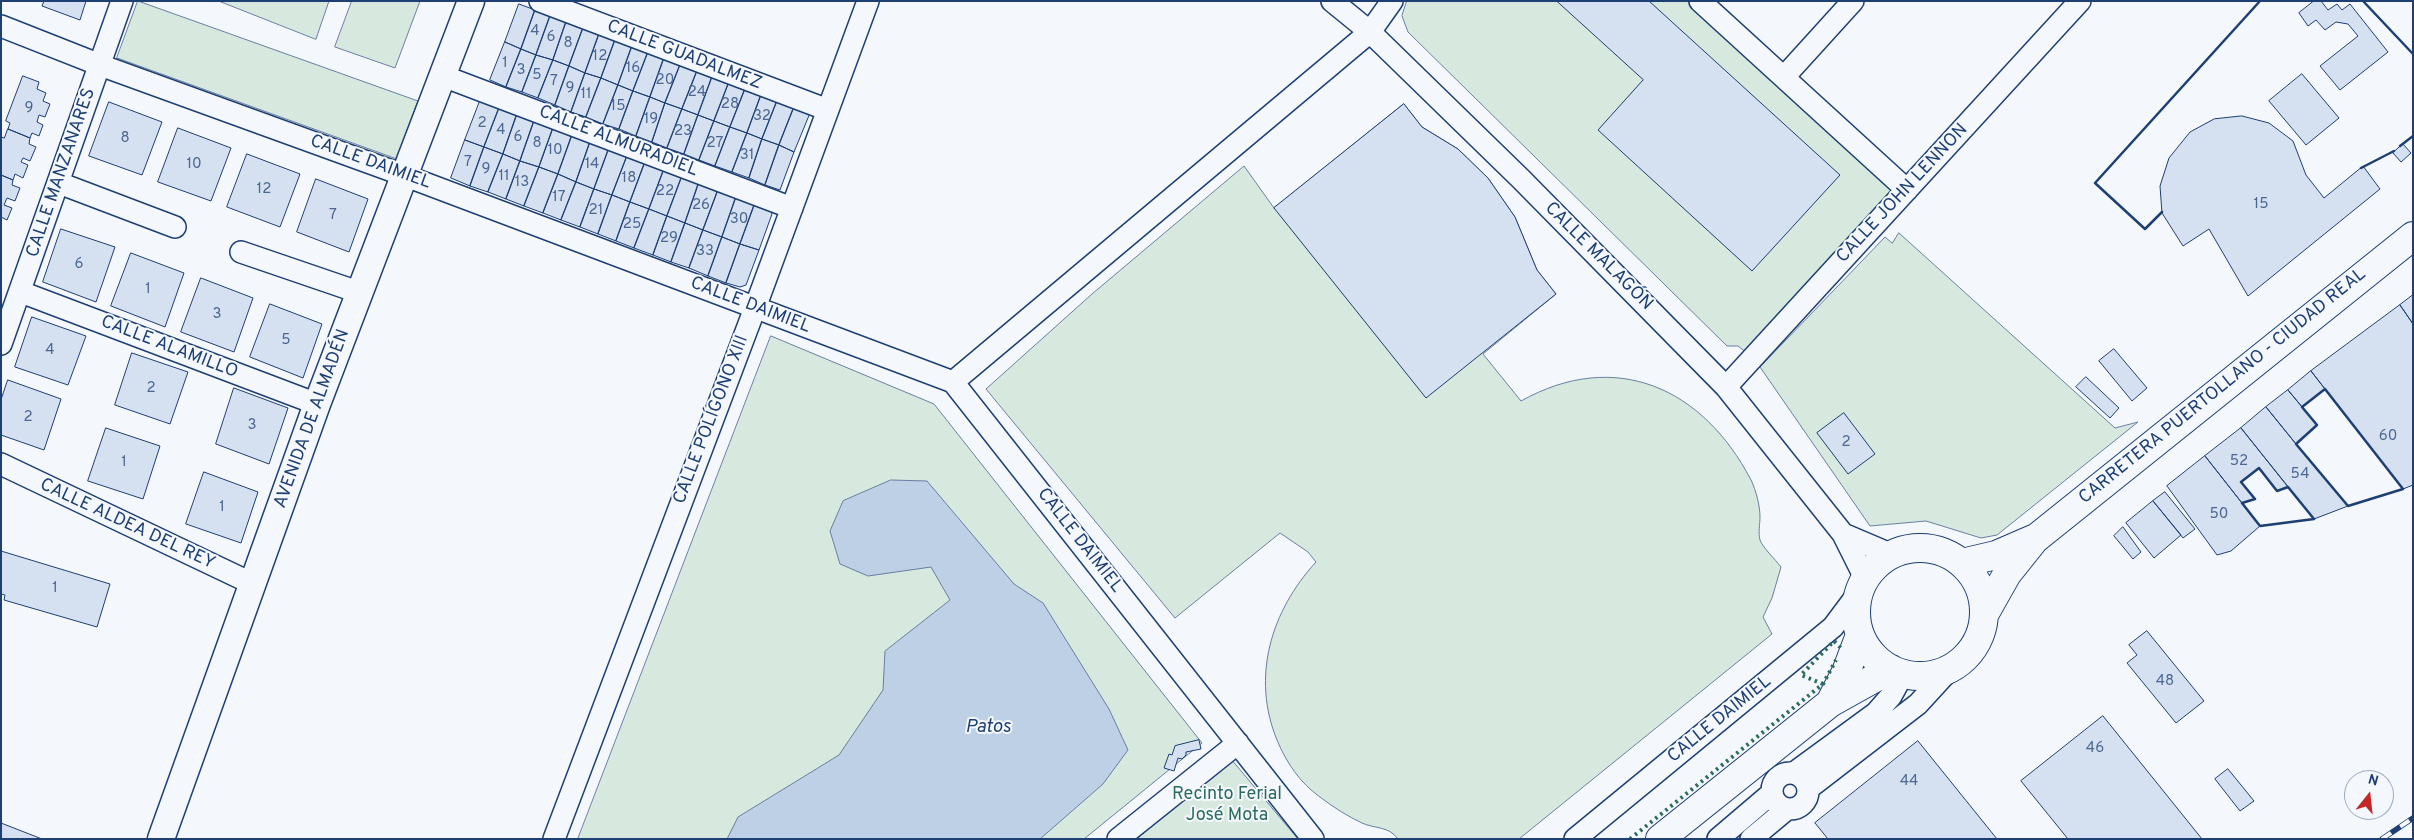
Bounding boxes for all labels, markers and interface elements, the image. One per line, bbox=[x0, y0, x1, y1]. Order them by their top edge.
street label: CALLE GUADALMEZ bbox=[603, 16, 765, 96]
house number: 4 bbox=[530, 23, 540, 41]
house number: 6 bbox=[547, 29, 555, 47]
house number: 8 bbox=[563, 35, 573, 53]
house number: 12 bbox=[593, 48, 607, 66]
house number: 1 bbox=[502, 55, 508, 73]
house number: 16 bbox=[626, 60, 640, 78]
house number: 3 bbox=[516, 62, 526, 80]
house number: 5 bbox=[532, 67, 542, 85]
house number: 20 bbox=[656, 72, 674, 90]
house number: 7 bbox=[550, 73, 558, 91]
house number: 9 bbox=[566, 80, 574, 98]
house number: 24 bbox=[688, 84, 706, 102]
street label: CALLE MANZANARES bbox=[23, 86, 101, 260]
house number: 11 bbox=[580, 86, 592, 104]
house number: 28 bbox=[721, 96, 739, 114]
house number: 15 bbox=[611, 98, 625, 116]
house number: 9 bbox=[25, 100, 33, 118]
street label: CALLE ALMURADIEL bbox=[536, 102, 700, 182]
house number: 32 bbox=[753, 108, 771, 126]
house number: 19 bbox=[644, 111, 658, 129]
house number: 2 bbox=[477, 115, 487, 133]
street label: CALLE JOHN LENNON bbox=[1833, 120, 1973, 268]
house number: 4 bbox=[496, 122, 506, 140]
house number: 23 bbox=[674, 123, 692, 141]
house number: 6 bbox=[514, 129, 522, 147]
house number: 8 bbox=[120, 130, 130, 148]
street label: CALLE DAIMIEL bbox=[307, 131, 433, 195]
house number: 8 bbox=[532, 135, 542, 153]
house number: 27 bbox=[707, 135, 723, 153]
house number: 10 bbox=[547, 142, 563, 160]
house number: 31 bbox=[740, 147, 754, 165]
house number: 7 bbox=[464, 154, 472, 172]
house number: 10 bbox=[186, 156, 202, 174]
house number: 14 bbox=[585, 156, 599, 174]
house number: 9 bbox=[482, 161, 490, 179]
house number: 11 bbox=[498, 168, 510, 186]
house number: 18 bbox=[622, 170, 636, 188]
house number: 13 bbox=[515, 174, 529, 192]
house number: 12 bbox=[257, 181, 271, 199]
house number: 22 bbox=[656, 183, 674, 201]
house number: 17 bbox=[552, 189, 566, 207]
house number: 15 bbox=[2254, 196, 2268, 214]
house number: 26 bbox=[692, 197, 710, 215]
street label: CALLE MALAGÓN bbox=[1539, 198, 1657, 316]
house number: 21 bbox=[589, 202, 603, 220]
house number: 7 bbox=[329, 207, 337, 225]
house number: 30 bbox=[730, 211, 748, 229]
house number: 25 bbox=[623, 216, 641, 234]
house number: 29 bbox=[660, 230, 678, 248]
house number: 33 bbox=[696, 243, 714, 261]
house number: 6 bbox=[75, 256, 83, 274]
street label: CARRETERA PUERTOLLANO - CIUDAD REAL bbox=[2075, 264, 2371, 510]
street label: CALLE DAIMIEL bbox=[687, 273, 813, 339]
house number: 1 bbox=[145, 281, 151, 299]
house number: 3 bbox=[212, 306, 222, 324]
street label: CALLE ALAMILLO bbox=[97, 312, 241, 384]
street label: AVENIDA DE ALMADÉN bbox=[271, 327, 355, 511]
house number: 5 bbox=[281, 332, 291, 350]
street label: CALLE POLÍGONO XIII bbox=[670, 333, 754, 507]
house number: 4 bbox=[45, 342, 55, 360]
house number: 2 bbox=[146, 380, 156, 398]
house number: 2 bbox=[23, 409, 33, 427]
house number: 3 bbox=[247, 417, 257, 435]
house number: 60 bbox=[2379, 428, 2397, 446]
house number: 2 bbox=[1841, 434, 1851, 452]
house number: 52 bbox=[2230, 453, 2248, 471]
house number: 1 bbox=[121, 454, 127, 472]
house number: 54 bbox=[2291, 466, 2309, 484]
street label: CALLE ALDEA DEL REY bbox=[36, 475, 218, 575]
street label: CALLE DAIMIEL bbox=[1031, 484, 1127, 598]
house number: 1 bbox=[219, 499, 225, 517]
house number: 50 bbox=[2210, 506, 2228, 524]
house number: 1 bbox=[52, 580, 58, 598]
street label: CALLE DAIMIEL bbox=[1664, 672, 1776, 768]
house number: 48 bbox=[2156, 673, 2174, 691]
water label: Patos bbox=[965, 717, 1011, 739]
house number: 46 bbox=[2086, 740, 2104, 758]
north arrow bbox=[2344, 770, 2394, 820]
text: N bbox=[2366, 772, 2380, 791]
house number: 44 bbox=[1900, 773, 1918, 791]
park label: Recinto Ferial José Mota bbox=[1172, 784, 1282, 826]

